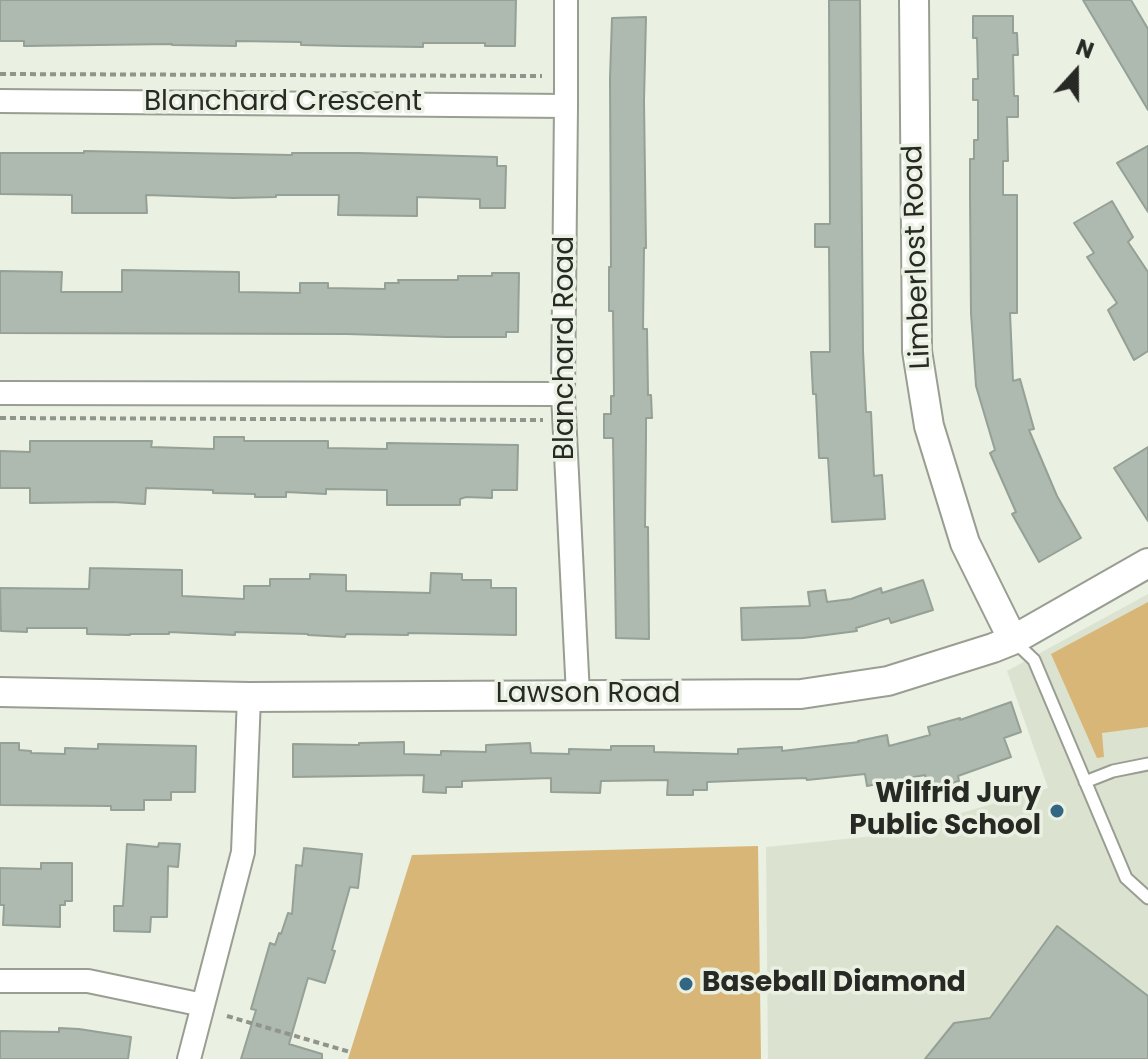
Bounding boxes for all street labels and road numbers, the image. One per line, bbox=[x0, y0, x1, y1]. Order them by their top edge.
street label: Blanchard Crescent bbox=[144, 86, 422, 120]
street label: Limberlost Road bbox=[897, 144, 939, 370]
street label: Blanchard Road bbox=[549, 236, 583, 460]
street label: Lawson Road bbox=[496, 678, 680, 712]

